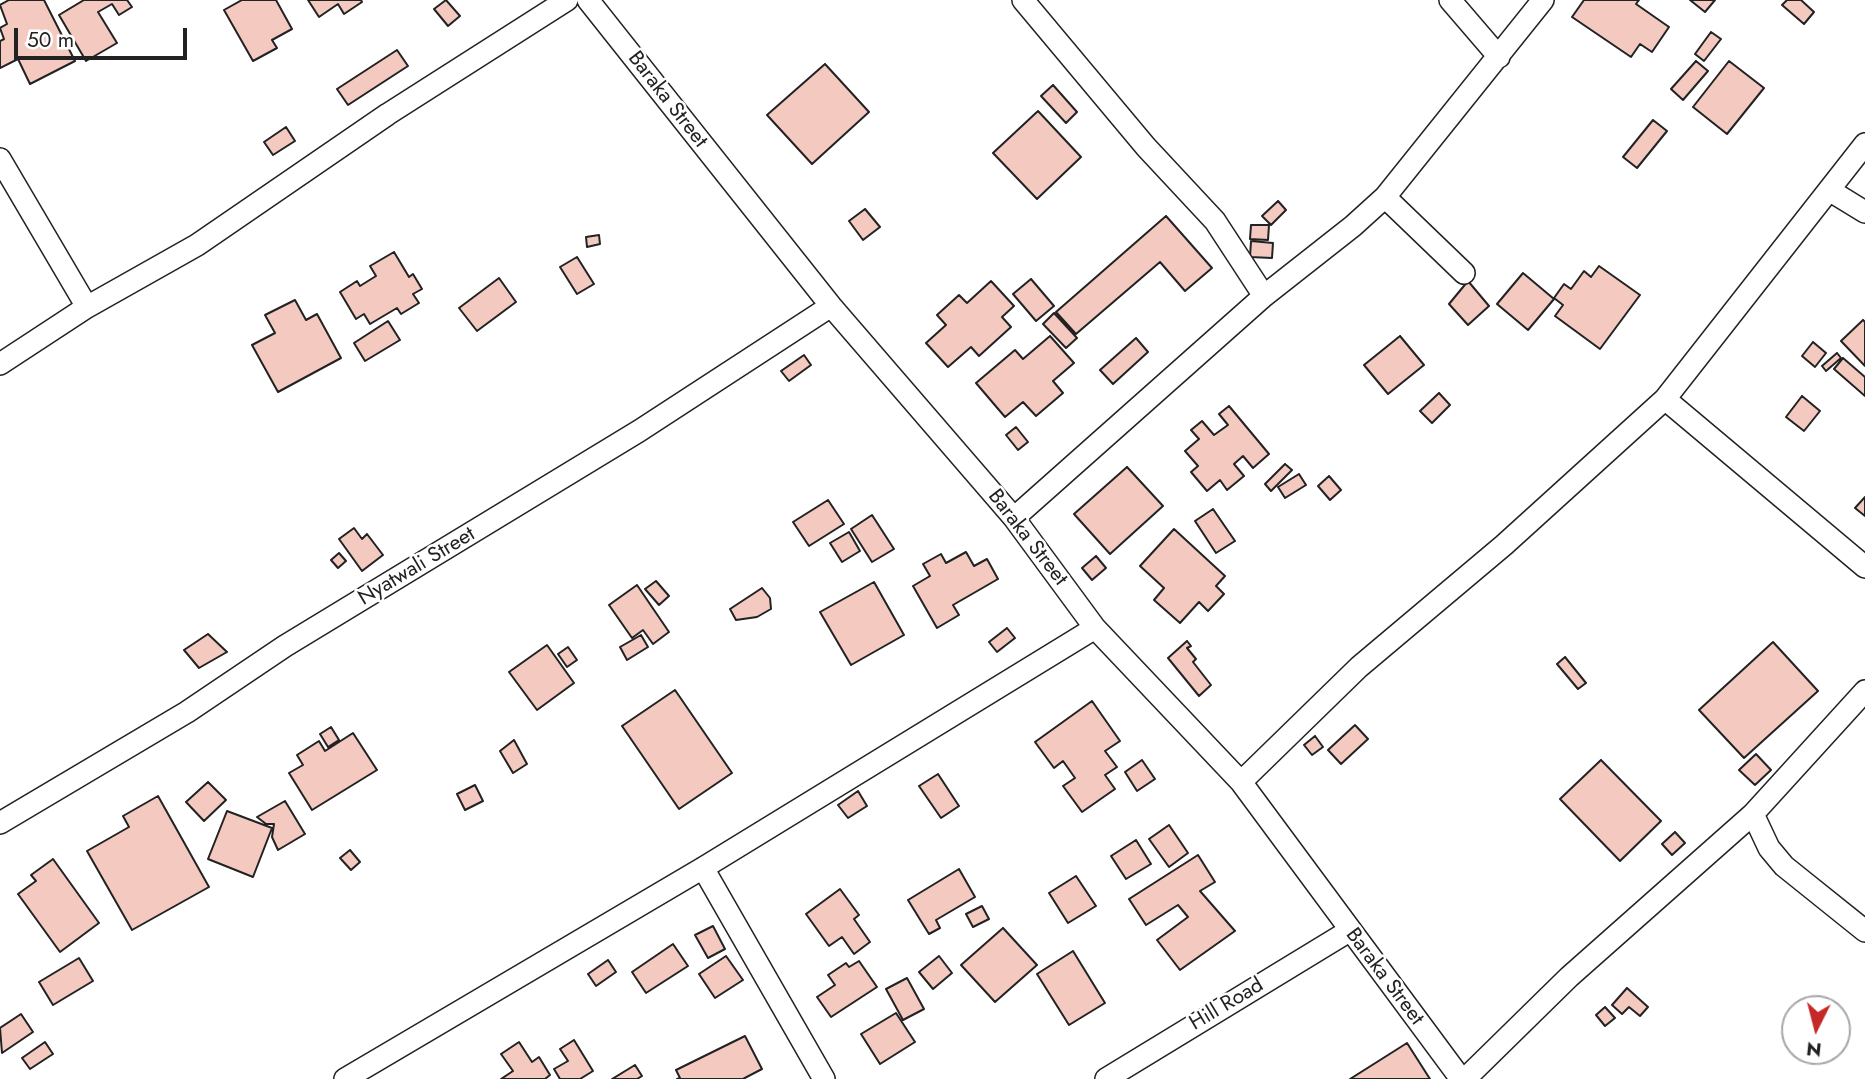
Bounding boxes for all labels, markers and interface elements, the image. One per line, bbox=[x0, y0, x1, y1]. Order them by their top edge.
scale bar bbox=[18, 14, 191, 58]
text: 50 m bbox=[27, 25, 74, 55]
street label: Baraka Street bbox=[622, 47, 712, 153]
street label: Baraka Street bbox=[982, 485, 1072, 591]
street label: Nyatwali Street bbox=[354, 522, 480, 612]
street label: Baraka Street bbox=[1339, 924, 1429, 1030]
street label: Hill Road bbox=[1185, 973, 1269, 1037]
north arrow bbox=[1781, 995, 1851, 1065]
text: N bbox=[1805, 1035, 1823, 1064]

